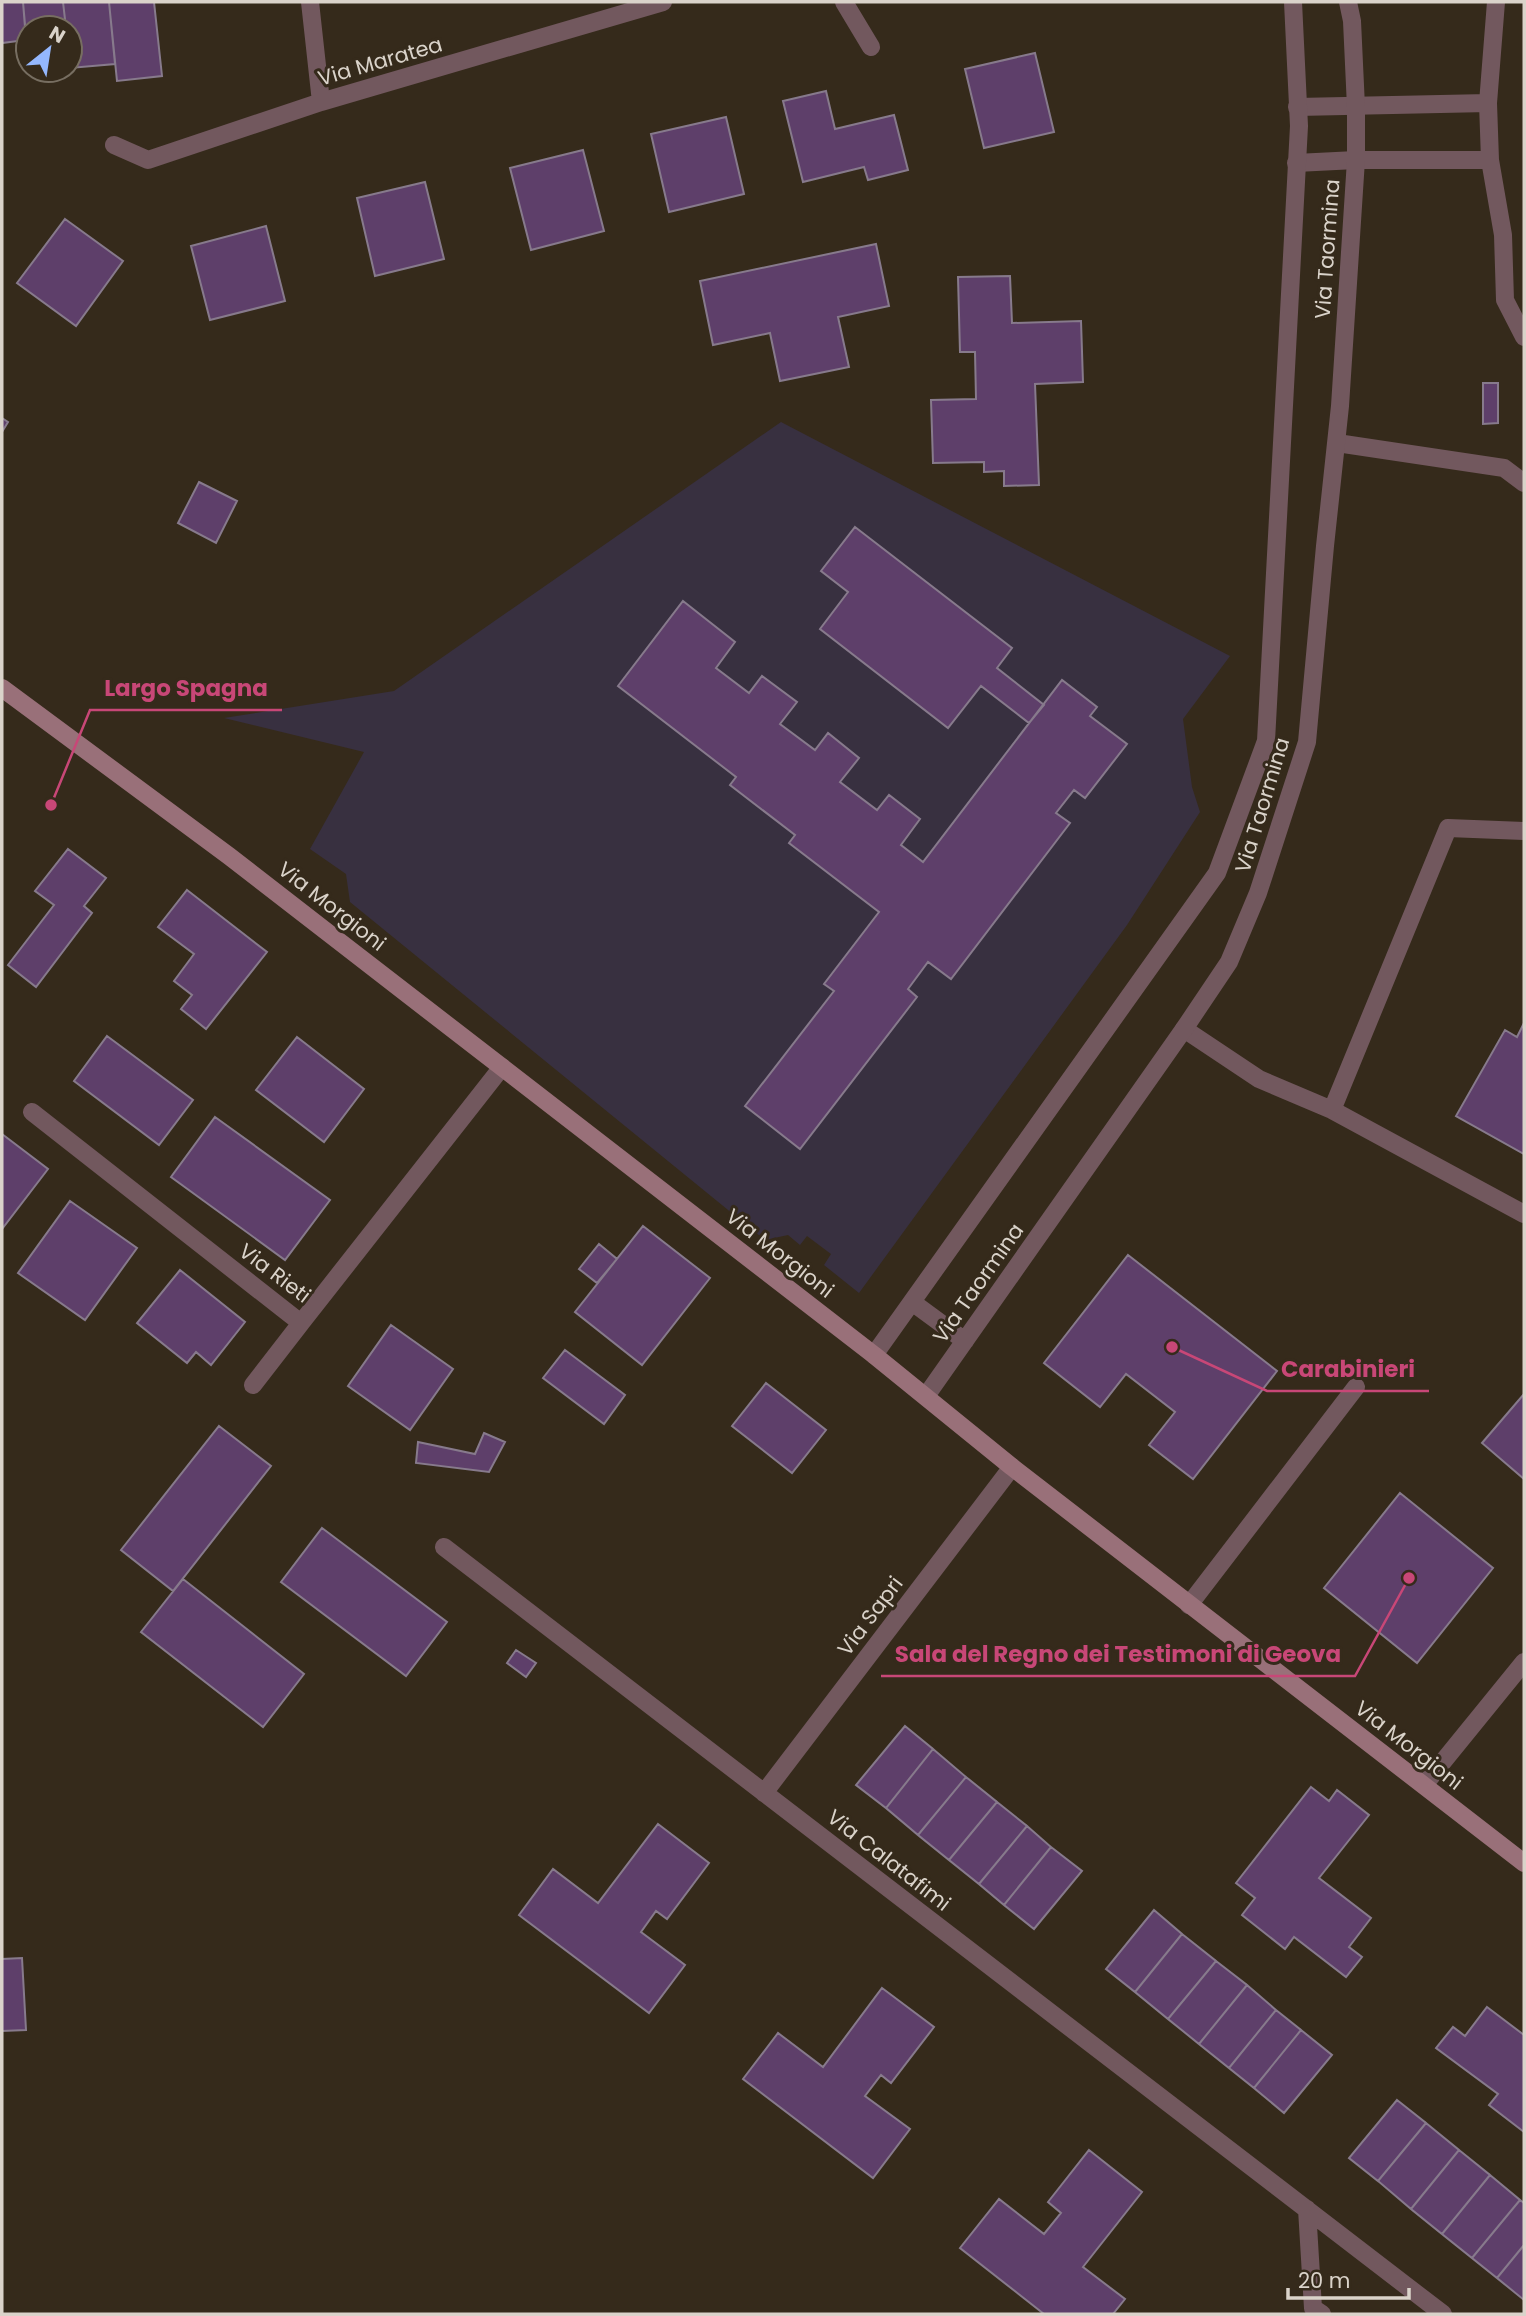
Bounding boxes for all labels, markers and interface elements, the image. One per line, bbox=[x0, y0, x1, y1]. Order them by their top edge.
north arrow bbox=[14, 14, 84, 84]
text: N bbox=[44, 19, 70, 50]
street label: Via Maratea bbox=[314, 29, 446, 93]
street label: Via Taormina bbox=[1308, 178, 1346, 320]
callout: Largo Spagna bbox=[90, 666, 282, 710]
text: Largo Spagna bbox=[104, 672, 268, 704]
street label: Via Taormina bbox=[1228, 734, 1296, 876]
street label: Via Morgioni bbox=[272, 855, 392, 957]
street label: Via Morgioni bbox=[720, 1202, 840, 1304]
street label: Via Taormina bbox=[926, 1217, 1030, 1349]
street label: Via Rieti bbox=[233, 1236, 317, 1310]
callout: Carabinieri bbox=[1267, 1347, 1429, 1391]
text: Carabinieri bbox=[1281, 1353, 1415, 1385]
street label: Via Sapri bbox=[830, 1570, 910, 1662]
callout: Sala del Regno dei Testimoni di Geova bbox=[881, 1632, 1355, 1676]
text: Sala del Regno dei Testimoni di Geova bbox=[895, 1638, 1341, 1670]
street label: Via Morgioni bbox=[1349, 1694, 1469, 1796]
street label: Via Calatafimi bbox=[821, 1803, 957, 1917]
scale bar bbox=[1288, 2256, 1409, 2300]
text: 20 m bbox=[1298, 2266, 1351, 2295]

